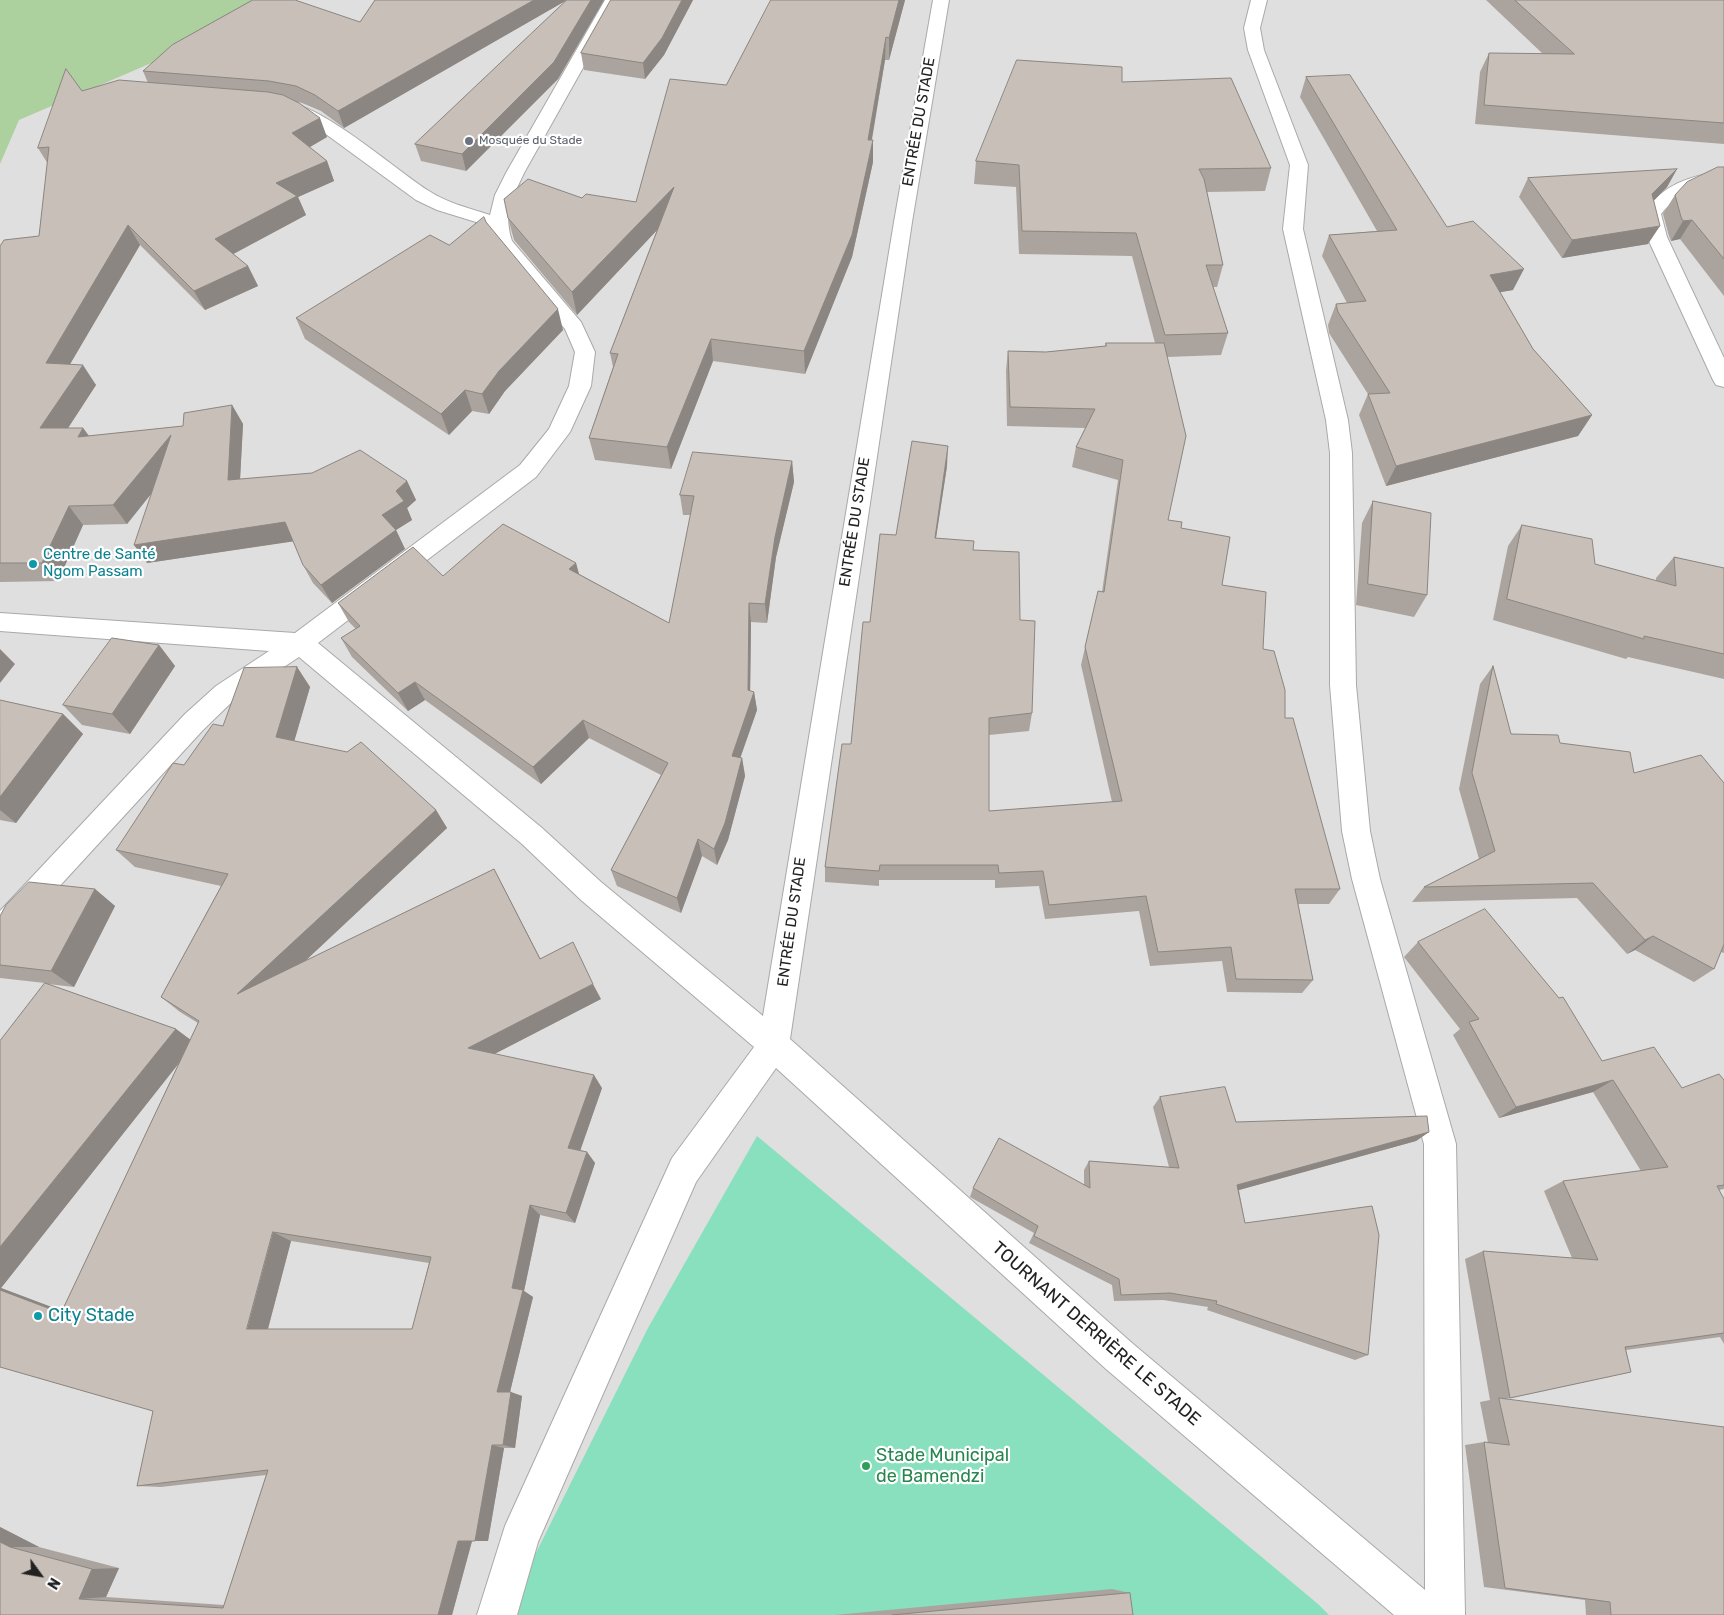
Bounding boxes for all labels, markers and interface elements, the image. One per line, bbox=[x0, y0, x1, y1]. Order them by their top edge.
street label: ENTRÉE DU STADE bbox=[899, 56, 939, 188]
place label: Mosquée du Stade bbox=[479, 134, 582, 148]
marker: Mosquée du Stade bbox=[463, 135, 475, 147]
street label: ENTRÉE DU STADE bbox=[836, 456, 874, 588]
place label: Centre de Santé Ngom Passam bbox=[43, 546, 156, 581]
marker: Centre de Santé Ngom Passam bbox=[27, 558, 39, 570]
street label: ENTRÉE DU STADE bbox=[774, 856, 810, 988]
street label: TOURNANT DERRIÈRE LE STADE bbox=[987, 1237, 1205, 1431]
place label: City Stade bbox=[48, 1305, 135, 1327]
marker: City Stade bbox=[32, 1310, 44, 1322]
place label: Stade Municipal de Bamendzi bbox=[876, 1445, 1009, 1488]
marker: Stade Municipal de Bamendzi bbox=[860, 1460, 872, 1472]
north arrow bbox=[15, 1550, 65, 1600]
text: N bbox=[43, 1574, 63, 1592]

